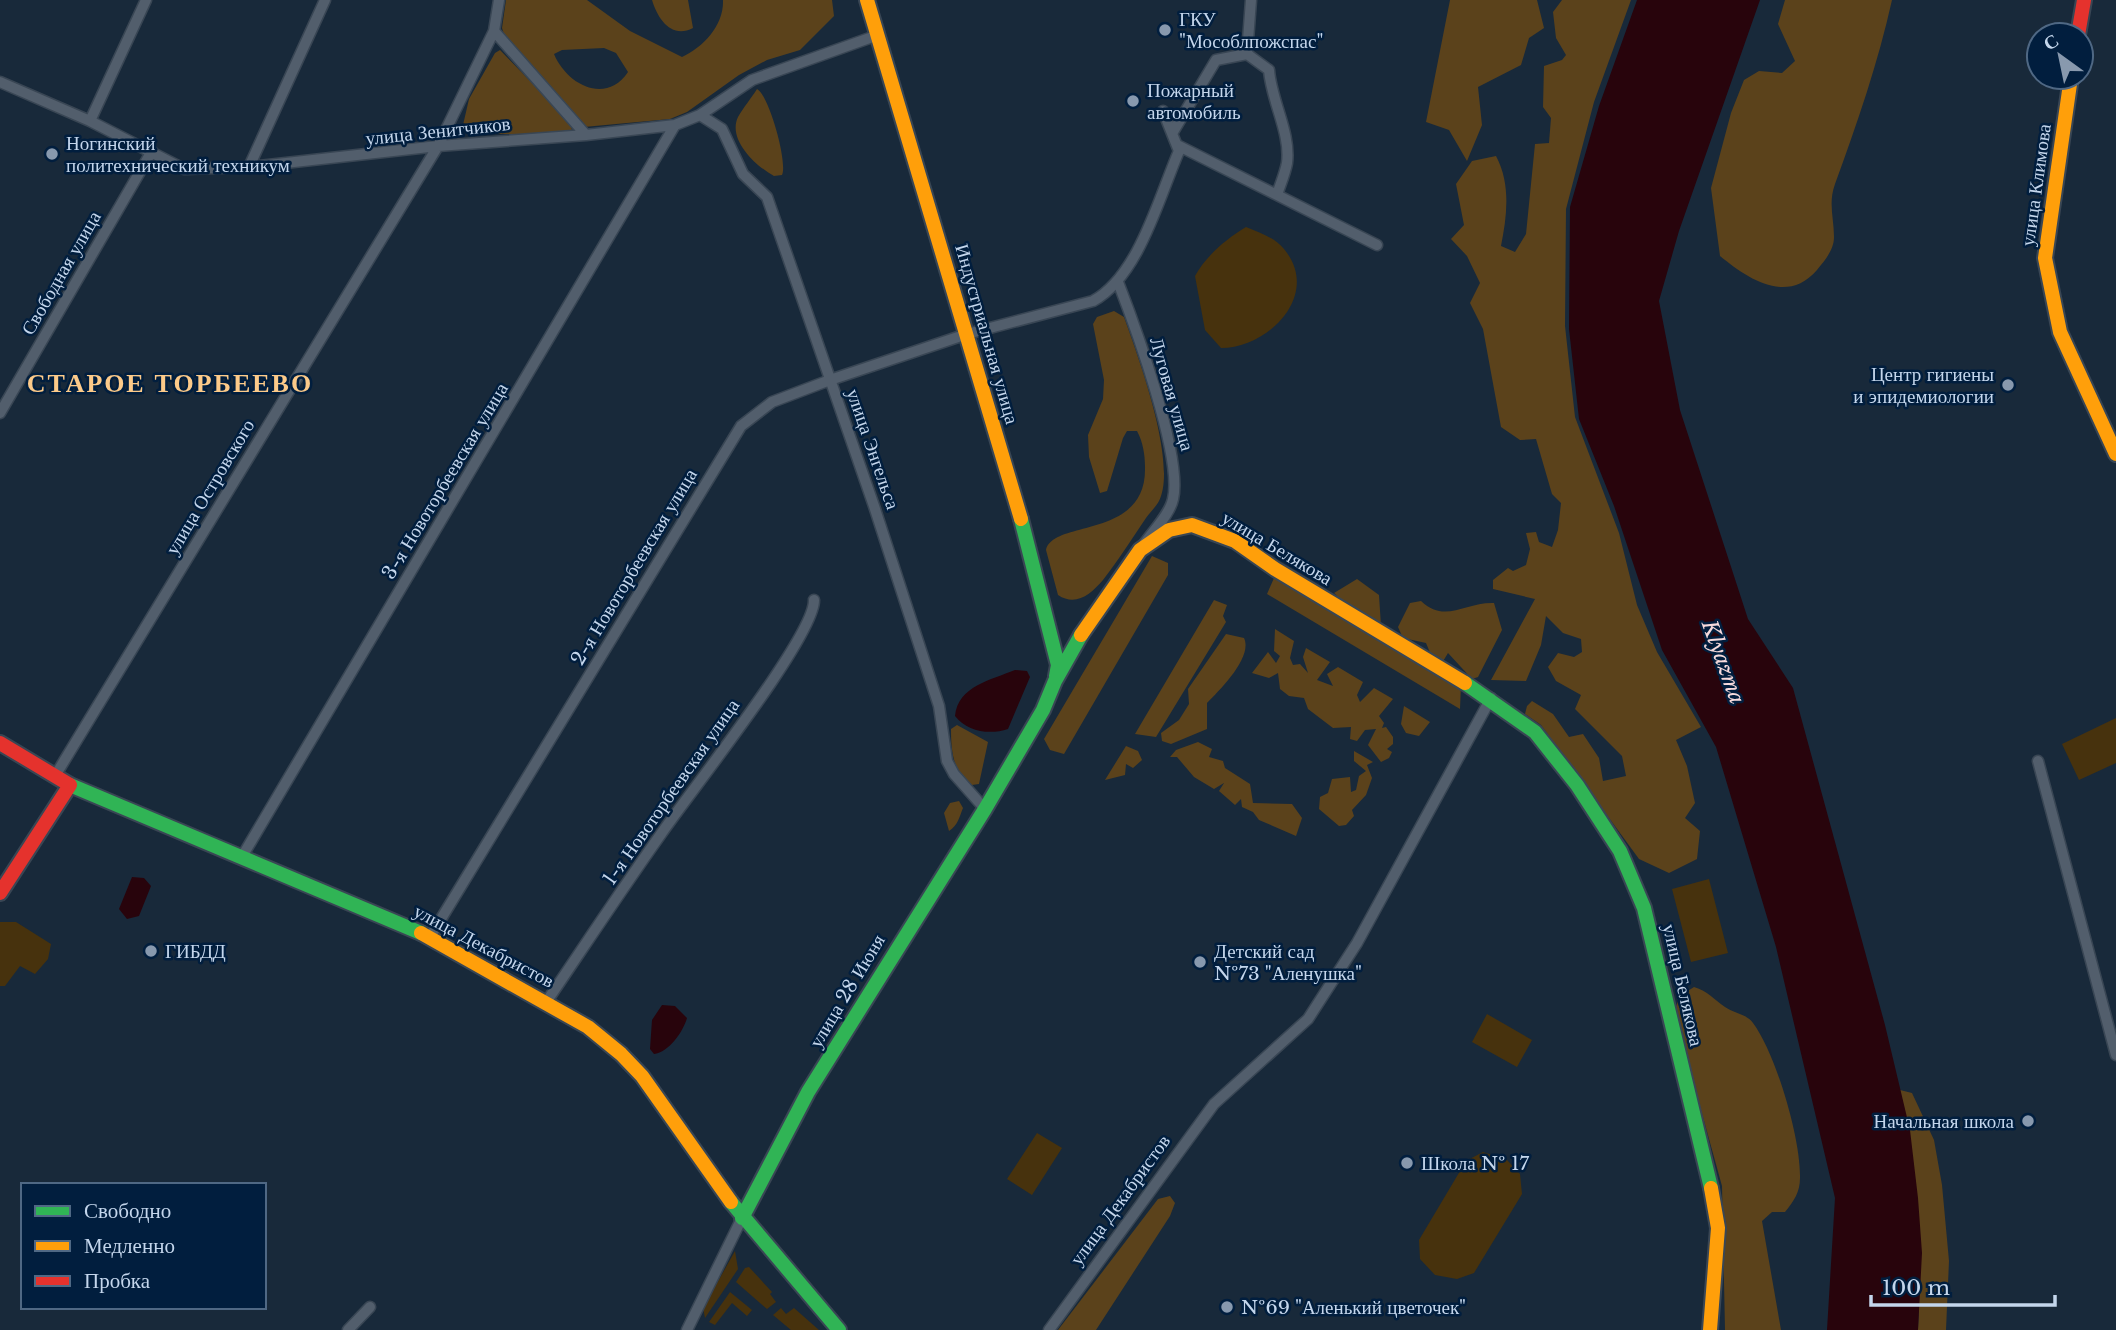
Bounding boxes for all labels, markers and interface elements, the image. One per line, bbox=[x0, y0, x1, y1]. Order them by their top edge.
place label: ГКУ "Мособлпожспас" bbox=[1179, 8, 1323, 53]
north arrow bbox=[2025, 21, 2095, 91]
marker: ГКУ "Мособлпожспас" bbox=[1157, 22, 1173, 38]
text: С bbox=[2039, 29, 2063, 56]
place label: Пожарный автомобиль bbox=[1147, 79, 1241, 124]
marker: Пожарный автомобиль bbox=[1125, 93, 1141, 109]
street label: улица Зенитчиков bbox=[364, 112, 512, 150]
street label: улица Климова bbox=[2016, 122, 2056, 248]
place label: Ногинский политехнический техникум bbox=[66, 132, 290, 177]
marker: Ногинский политехнический техникум bbox=[44, 146, 60, 162]
street label: Свободная улица bbox=[16, 207, 106, 339]
street label: Индустриальная улица bbox=[950, 241, 1024, 427]
street label: Луговая улица bbox=[1145, 335, 1199, 454]
place label: Центр гигиены и эпидемиологии bbox=[1853, 363, 1994, 408]
district label: СТАРОЕ ТОРБЕЕВО bbox=[27, 367, 313, 399]
marker: Центр гигиены и эпидемиологии bbox=[2000, 377, 2016, 393]
street label: 3-я Новоторбеевская улица bbox=[377, 378, 513, 583]
street label: улица Энгельса bbox=[842, 386, 905, 513]
street label: улица Островского bbox=[161, 415, 259, 559]
street label: 2-я Новоторбеевская улица bbox=[566, 464, 702, 669]
street label: улица Белякова bbox=[1218, 506, 1337, 590]
water label: Klyazma bbox=[1695, 615, 1750, 708]
street label: 1-я Новоторбеевская улица bbox=[598, 694, 744, 889]
street label: улица Декабристов bbox=[410, 899, 558, 993]
street label: улица Белякова bbox=[1658, 922, 1708, 1049]
street label: улица 28 Июня bbox=[804, 930, 890, 1052]
place label: ГИБДД bbox=[165, 940, 226, 963]
place label: Детский сад №73 "Аленушка" bbox=[1214, 940, 1362, 985]
marker: ГИБДД bbox=[143, 943, 159, 959]
marker: Детский сад №73 "Аленушка" bbox=[1192, 954, 1208, 970]
place label: Начальная школа bbox=[1873, 1110, 2015, 1133]
marker: Начальная школа bbox=[2020, 1113, 2036, 1129]
street label: улица Декабристов bbox=[1065, 1130, 1175, 1270]
place label: Школа № 17 bbox=[1421, 1152, 1529, 1175]
marker: Школа № 17 bbox=[1399, 1155, 1415, 1171]
legend bbox=[21, 1183, 266, 1309]
text: Свободно bbox=[84, 1198, 171, 1224]
text: Медленно bbox=[84, 1233, 175, 1259]
scale bar bbox=[1871, 1264, 2055, 1308]
text: Пробка bbox=[84, 1268, 151, 1294]
text: 100 m bbox=[1882, 1275, 1950, 1301]
place label: №69 "Аленький цветочек" bbox=[1241, 1296, 1466, 1319]
marker: №69 "Аленький цветочек" bbox=[1219, 1299, 1235, 1315]

